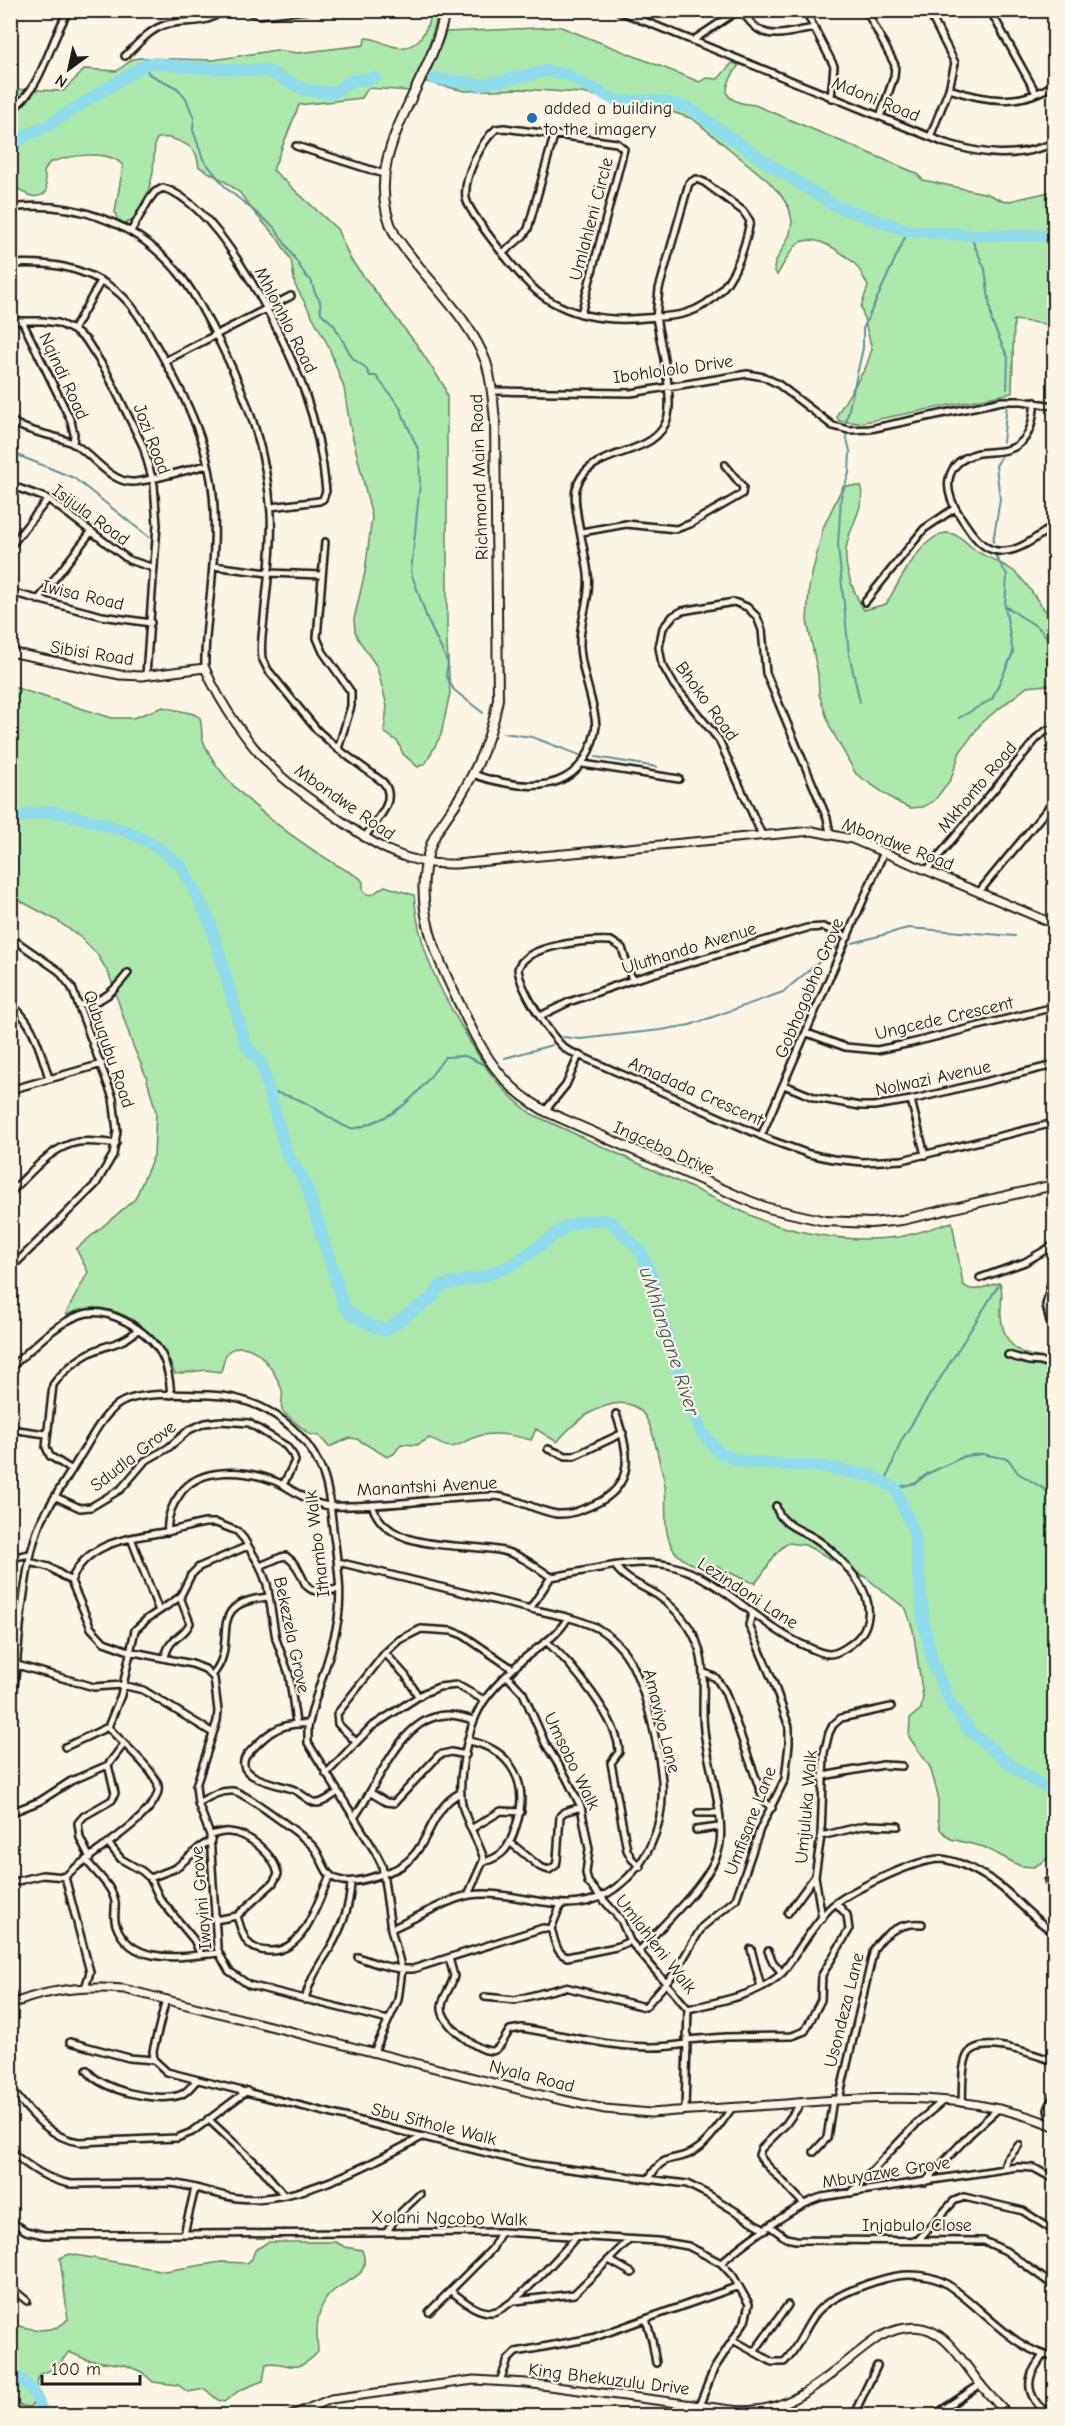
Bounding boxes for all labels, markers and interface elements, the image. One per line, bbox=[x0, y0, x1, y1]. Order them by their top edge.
north arrow bbox=[39, 39, 99, 99]
text: N bbox=[52, 70, 71, 91]
street label: Mdoni Road bbox=[829, 72, 923, 127]
place label: added a building to the imagery bbox=[543, 98, 672, 140]
marker: added a building to the imagery bbox=[525, 111, 539, 125]
street label: Umlahleni Circle bbox=[565, 155, 618, 283]
street label: Mhlonhlo Road bbox=[250, 264, 321, 377]
street label: Nqindi Road bbox=[34, 329, 93, 423]
street label: Ibohlololo Drive bbox=[612, 351, 734, 388]
street label: Richmond Main Road bbox=[466, 393, 493, 560]
street label: Jozi Road bbox=[128, 401, 175, 477]
street label: Isijula Road bbox=[48, 480, 133, 550]
street label: Iwisa Road bbox=[40, 576, 126, 615]
street label: Sibisi Road bbox=[49, 637, 135, 670]
street label: Bhoko Road bbox=[671, 657, 742, 745]
street label: Mkhonto Road bbox=[933, 738, 1021, 837]
street label: Mbondwe Road bbox=[290, 760, 399, 845]
street label: Mbondwe Road bbox=[839, 814, 957, 875]
street label: Gobhogobho Grove bbox=[770, 915, 848, 1061]
street label: Uluthando Avenue bbox=[619, 918, 759, 979]
street label: Qubuqubu Road bbox=[79, 988, 138, 1111]
street label: Ungcede Crescent bbox=[873, 992, 1016, 1045]
street label: Amadada Crescent bbox=[625, 1052, 767, 1131]
street label: Nolwazi Avenue bbox=[873, 1056, 993, 1101]
street label: Ingcebo Drive bbox=[610, 1117, 717, 1180]
water label: uMhlangane River bbox=[635, 1264, 705, 1420]
street label: Sdudla Grove bbox=[86, 1417, 180, 1496]
street label: Manantshi Avenue bbox=[356, 1472, 498, 1501]
street label: Ithambo Walk bbox=[300, 1489, 334, 1599]
street label: Lezindoni Lane bbox=[694, 1553, 802, 1634]
street label: Bekezela Grove bbox=[269, 1575, 314, 1695]
street label: Amaviyo Lane bbox=[638, 1667, 685, 1775]
street label: Umsobo Walk bbox=[539, 1709, 604, 1814]
street label: Umjuluka Walk bbox=[791, 1749, 822, 1865]
street label: Umfisane Lane bbox=[720, 1764, 781, 1879]
street label: Iwayini Grove bbox=[186, 1845, 216, 1951]
street label: Umlahleni Walk bbox=[611, 1891, 701, 1998]
street label: Usondeza Lane bbox=[820, 1951, 869, 2070]
street label: Nyala Road bbox=[487, 2056, 577, 2097]
street label: Sbu Sithole Walk bbox=[369, 2099, 499, 2150]
street label: Mbuyazwe Grove bbox=[820, 2152, 952, 2193]
street label: Xolani Ngcobo Walk bbox=[371, 2207, 528, 2230]
street label: Injabulo Close bbox=[862, 2215, 972, 2236]
scale bar bbox=[42, 2348, 140, 2386]
text: 100 m bbox=[51, 2359, 101, 2380]
street label: King Bhekuzulu Drive bbox=[527, 2359, 691, 2400]

